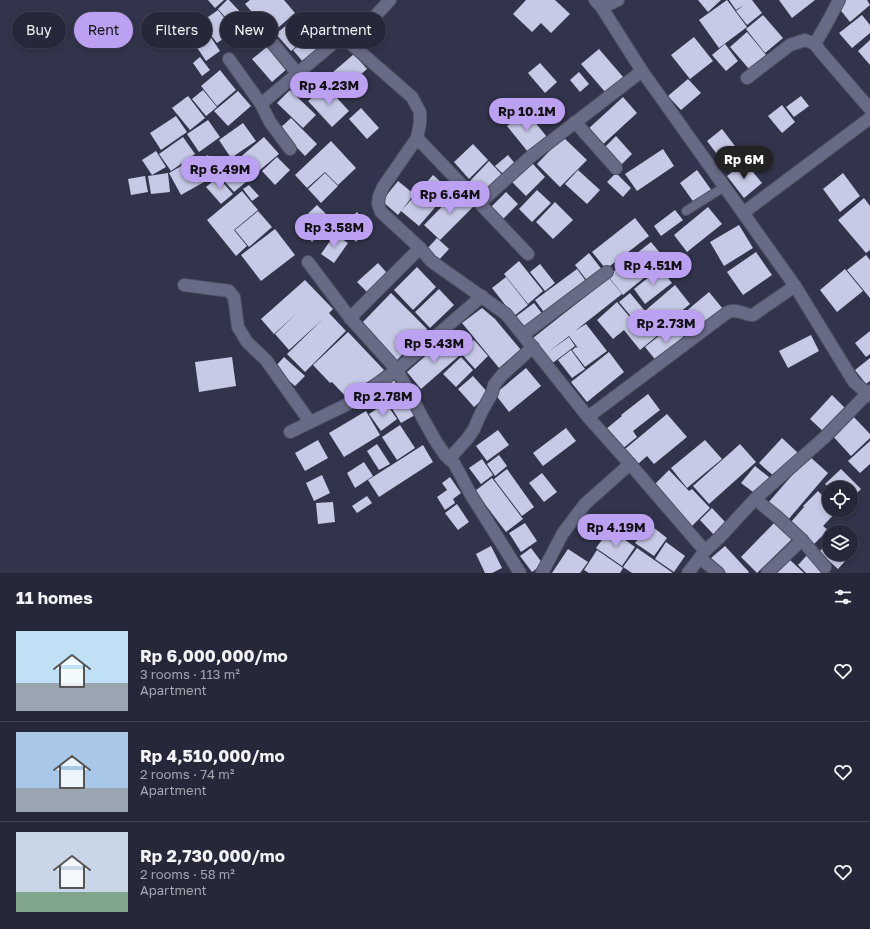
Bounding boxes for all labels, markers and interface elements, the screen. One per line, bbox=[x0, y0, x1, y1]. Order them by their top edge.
chip: Buy bbox=[12, 12, 66, 48]
chip: Rent bbox=[74, 12, 133, 48]
chip: Filters bbox=[141, 12, 212, 48]
chip: New bbox=[220, 12, 278, 48]
chip: Apartment bbox=[286, 12, 386, 48]
pin: Rp 4.23M bbox=[288, 72, 370, 106]
text: Rp 4.23M bbox=[299, 77, 359, 93]
pin: Rp 10.1M bbox=[486, 98, 568, 132]
text: Rp 10.1M bbox=[498, 103, 556, 119]
pin: Rp 6M bbox=[716, 146, 772, 180]
text: Rp 6M bbox=[724, 151, 764, 167]
pin: Rp 6.49M bbox=[179, 156, 261, 190]
text: Rp 6.49M bbox=[190, 161, 250, 177]
pin: Rp 6.64M bbox=[409, 181, 491, 215]
text: Rp 6.64M bbox=[420, 186, 480, 202]
pin: Rp 3.58M bbox=[293, 214, 375, 248]
text: Rp 3.58M bbox=[304, 219, 364, 235]
pin: Rp 4.51M bbox=[612, 252, 694, 286]
text: Rp 4.51M bbox=[624, 257, 682, 273]
pin: Rp 2.73M bbox=[625, 310, 707, 344]
text: Rp 2.73M bbox=[637, 315, 695, 331]
pin: Rp 5.43M bbox=[393, 330, 475, 364]
text: Rp 5.43M bbox=[404, 335, 464, 351]
pin: Rp 2.78M bbox=[342, 383, 424, 417]
text: Rp 2.78M bbox=[353, 388, 413, 404]
map controls bbox=[822, 481, 858, 561]
button: locate bbox=[822, 481, 858, 517]
pin: Rp 4.19M bbox=[575, 514, 657, 548]
text: Rp 4.19M bbox=[586, 519, 646, 535]
button: layers bbox=[822, 525, 858, 561]
icon: filters bbox=[832, 586, 854, 608]
text: 11 homes bbox=[16, 587, 93, 608]
text: Rp 6,000,000/mo bbox=[140, 645, 288, 666]
icon: home bbox=[48, 647, 96, 695]
icon: heart bbox=[832, 660, 854, 682]
text: 3 rooms · 113 m² bbox=[140, 666, 240, 682]
text: Apartment bbox=[140, 682, 207, 698]
text: Rp 4,510,000/mo bbox=[140, 745, 285, 766]
icon: home bbox=[48, 748, 96, 796]
icon: heart bbox=[832, 761, 854, 783]
text: 2 rooms · 74 m² bbox=[140, 766, 234, 782]
text: Apartment bbox=[140, 782, 207, 798]
text: Rp 2,730,000/mo bbox=[140, 845, 285, 866]
icon: home bbox=[48, 848, 96, 896]
icon: heart bbox=[832, 861, 854, 883]
text: 2 rooms · 58 m² bbox=[140, 866, 235, 882]
text: Apartment bbox=[140, 882, 207, 898]

